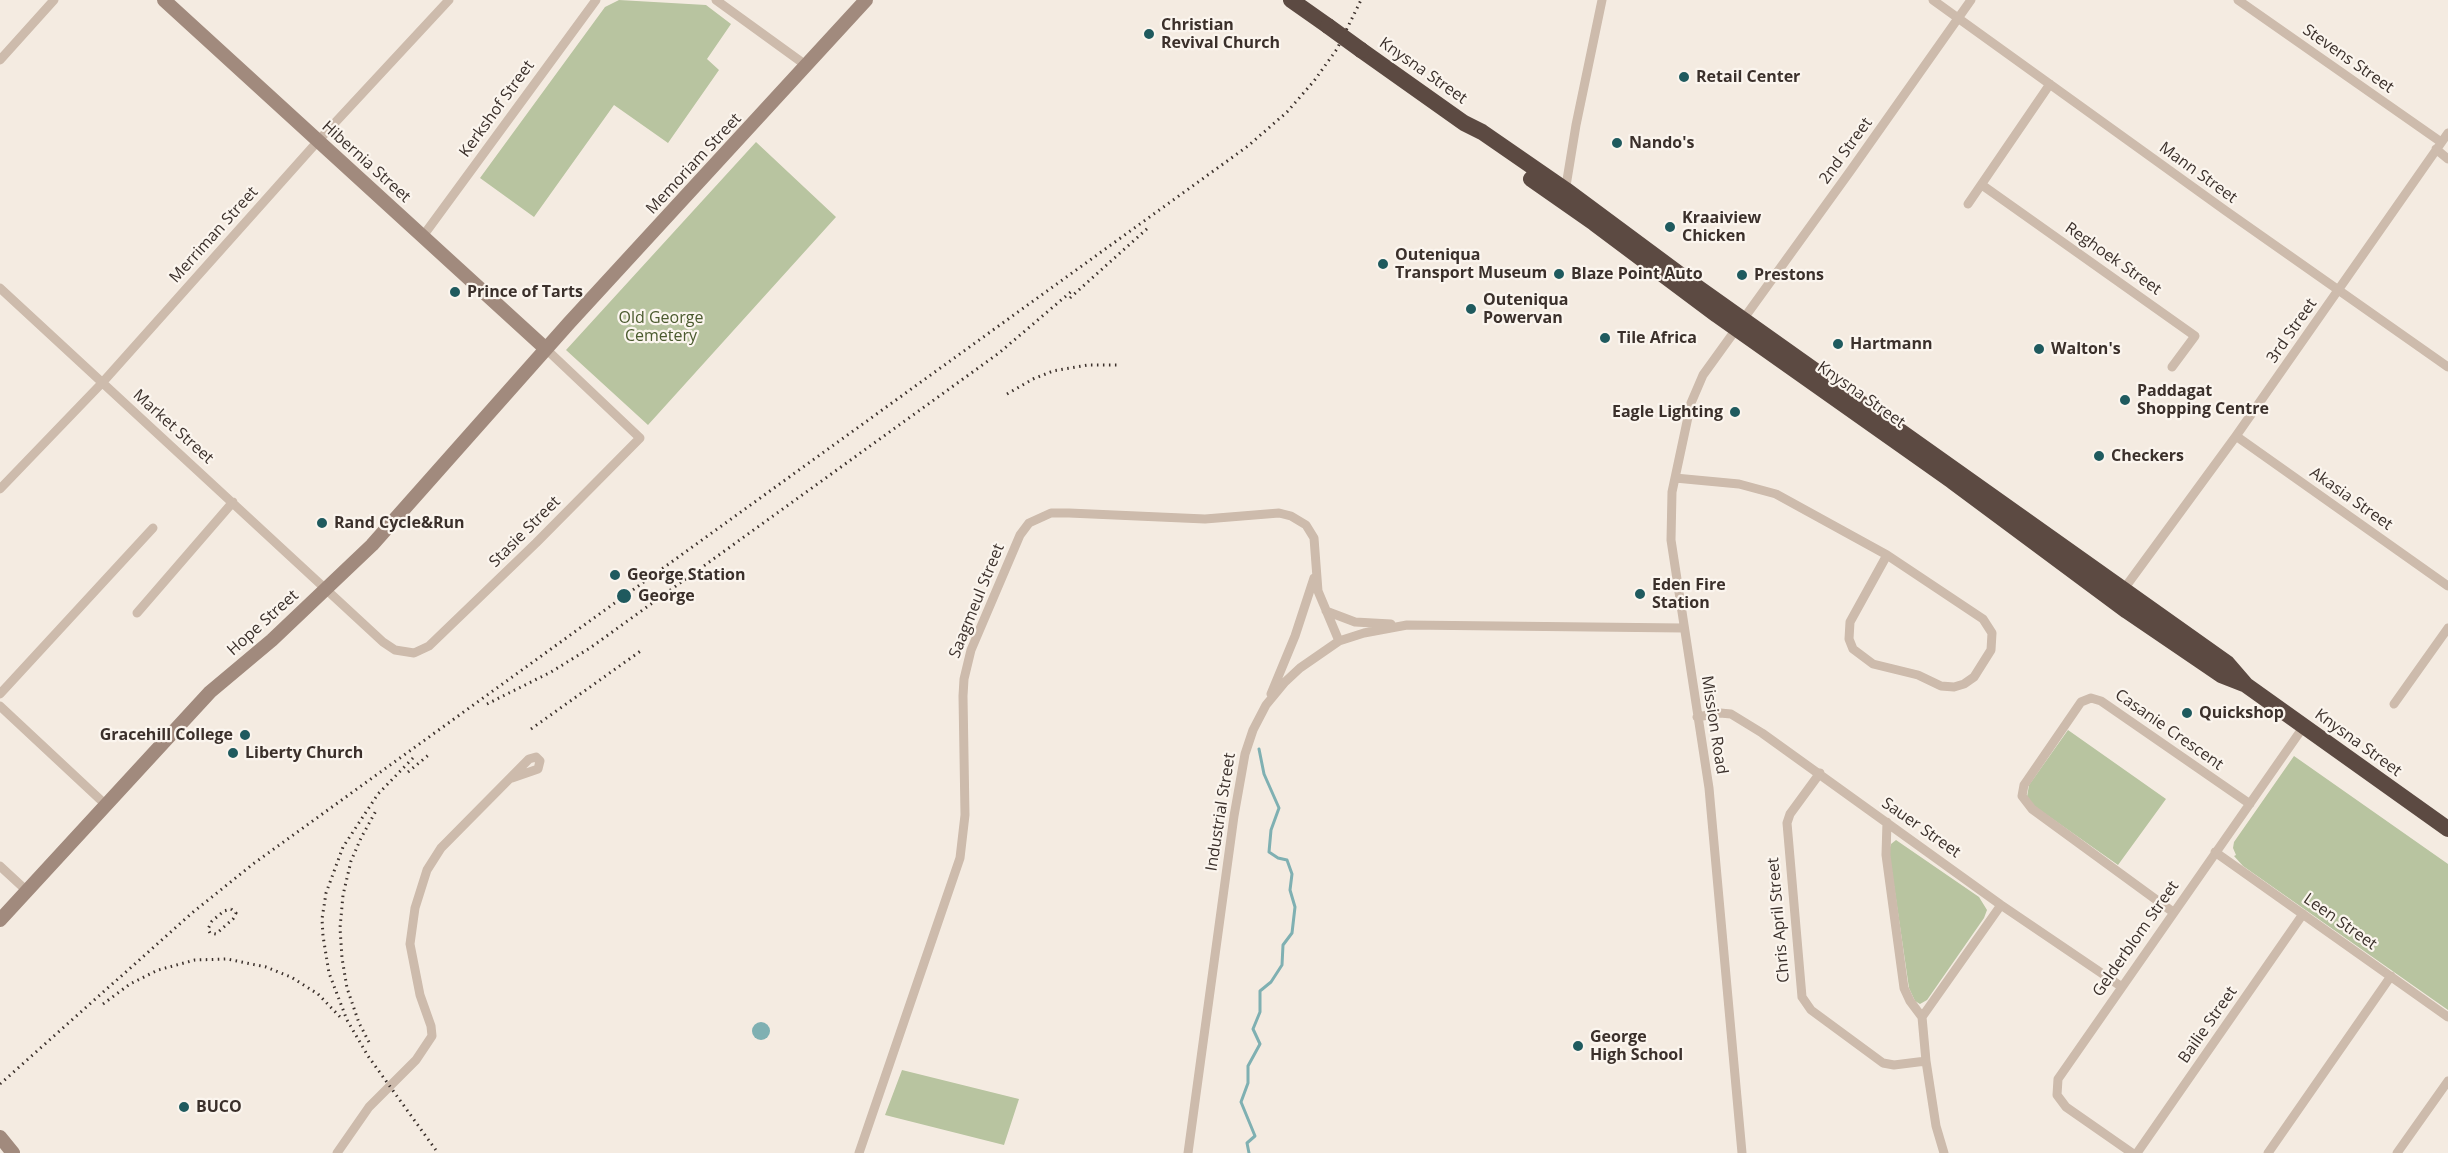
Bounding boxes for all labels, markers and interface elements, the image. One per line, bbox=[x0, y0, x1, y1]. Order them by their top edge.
place label: Christian Revival Church bbox=[1161, 15, 1280, 53]
street label: Stevens Street bbox=[2299, 21, 2397, 97]
marker: Christian Revival Church bbox=[1142, 27, 1156, 41]
street label: Knysna Street bbox=[1375, 34, 1471, 108]
street label: Kerkshof Street bbox=[455, 57, 539, 161]
place label: Retail Center bbox=[1696, 67, 1800, 87]
marker: Retail Center bbox=[1677, 70, 1691, 84]
street label: Memoriam Street bbox=[642, 110, 746, 218]
street label: 2nd Street bbox=[1815, 114, 1877, 188]
street label: Hibernia Street bbox=[318, 117, 414, 207]
place label: Nando's bbox=[1629, 133, 1694, 153]
marker: Nando's bbox=[1610, 136, 1624, 150]
street label: Mann Street bbox=[2155, 138, 2241, 208]
street label: Merriman Street bbox=[166, 183, 262, 287]
place label: Kraaiview Chicken bbox=[1682, 208, 1761, 246]
street label: Reghoek Street bbox=[2061, 219, 2165, 299]
marker: Kraaiview Chicken bbox=[1663, 220, 1677, 234]
place label: Outeniqua Transport Museum bbox=[1395, 245, 1547, 283]
marker: Outeniqua Transport Museum bbox=[1376, 257, 1390, 271]
place label: Blaze Point Auto bbox=[1571, 264, 1703, 284]
place label: Prestons bbox=[1754, 265, 1824, 285]
marker: Blaze Point Auto bbox=[1552, 267, 1566, 281]
marker: Prestons bbox=[1735, 268, 1749, 282]
place label: Prince of Tarts bbox=[467, 282, 583, 302]
marker: Prince of Tarts bbox=[448, 285, 462, 299]
place label: Outeniqua Powervan bbox=[1483, 290, 1568, 328]
street label: 3rd Street bbox=[2263, 295, 2321, 367]
marker: Outeniqua Powervan bbox=[1464, 302, 1478, 316]
park label: Old George Cemetery bbox=[619, 308, 703, 346]
place label: Tile Africa bbox=[1617, 328, 1697, 348]
marker: Tile Africa bbox=[1598, 331, 1612, 345]
place label: Hartmann bbox=[1850, 334, 1933, 354]
marker: Hartmann bbox=[1831, 337, 1845, 351]
place label: Walton's bbox=[2051, 339, 2121, 359]
marker: Walton's bbox=[2032, 342, 2046, 356]
street label: Knysna Street bbox=[1813, 358, 1909, 432]
place label: Paddagat Shopping Centre bbox=[2137, 381, 2269, 419]
street label: Market Street bbox=[129, 386, 217, 468]
marker: Paddagat Shopping Centre bbox=[2118, 393, 2132, 407]
place label: Eagle Lighting bbox=[1612, 402, 1723, 422]
marker: Eagle Lighting bbox=[1728, 405, 1742, 419]
place label: Checkers bbox=[2111, 446, 2184, 466]
marker: Checkers bbox=[2092, 449, 2106, 463]
street label: Akasia Street bbox=[2306, 463, 2396, 535]
street label: Stasie Street bbox=[485, 492, 565, 572]
place label: Rand Cycle&Run bbox=[334, 513, 464, 533]
marker: Rand Cycle&Run bbox=[315, 516, 329, 530]
street label: Saagmeul Street bbox=[945, 541, 1009, 661]
place label: George Station bbox=[627, 565, 746, 585]
marker: George Station bbox=[608, 568, 622, 582]
place label: Eden Fire Station bbox=[1652, 575, 1726, 613]
street label: Hope Street bbox=[223, 586, 303, 660]
place label: George bbox=[638, 586, 695, 606]
marker: George bbox=[615, 587, 633, 605]
marker: Eden Fire Station bbox=[1633, 587, 1647, 601]
street label: Mission Road bbox=[1697, 674, 1731, 776]
street label: Casanie Crescent bbox=[2111, 685, 2227, 775]
place label: Quickshop bbox=[2199, 703, 2284, 723]
street label: Knysna Street bbox=[2311, 705, 2405, 781]
marker: Quickshop bbox=[2180, 706, 2194, 720]
place label: Gracehill College bbox=[100, 725, 233, 745]
marker: Gracehill College bbox=[238, 728, 252, 742]
place label: Liberty Church bbox=[245, 743, 363, 763]
marker: Liberty Church bbox=[226, 746, 240, 760]
street label: Industrial Street bbox=[1202, 751, 1240, 873]
street label: Sauer Street bbox=[1878, 794, 1964, 862]
street label: Chris April Street bbox=[1764, 857, 1794, 983]
street label: Gelderblom Street bbox=[2089, 877, 2183, 1001]
street label: Leen Street bbox=[2300, 890, 2380, 954]
street label: Bailie Street bbox=[2175, 983, 2241, 1067]
place label: George High School bbox=[1590, 1027, 1683, 1065]
marker: George High School bbox=[1571, 1039, 1585, 1053]
place label: BUCO bbox=[196, 1097, 242, 1117]
marker: BUCO bbox=[177, 1100, 191, 1114]

